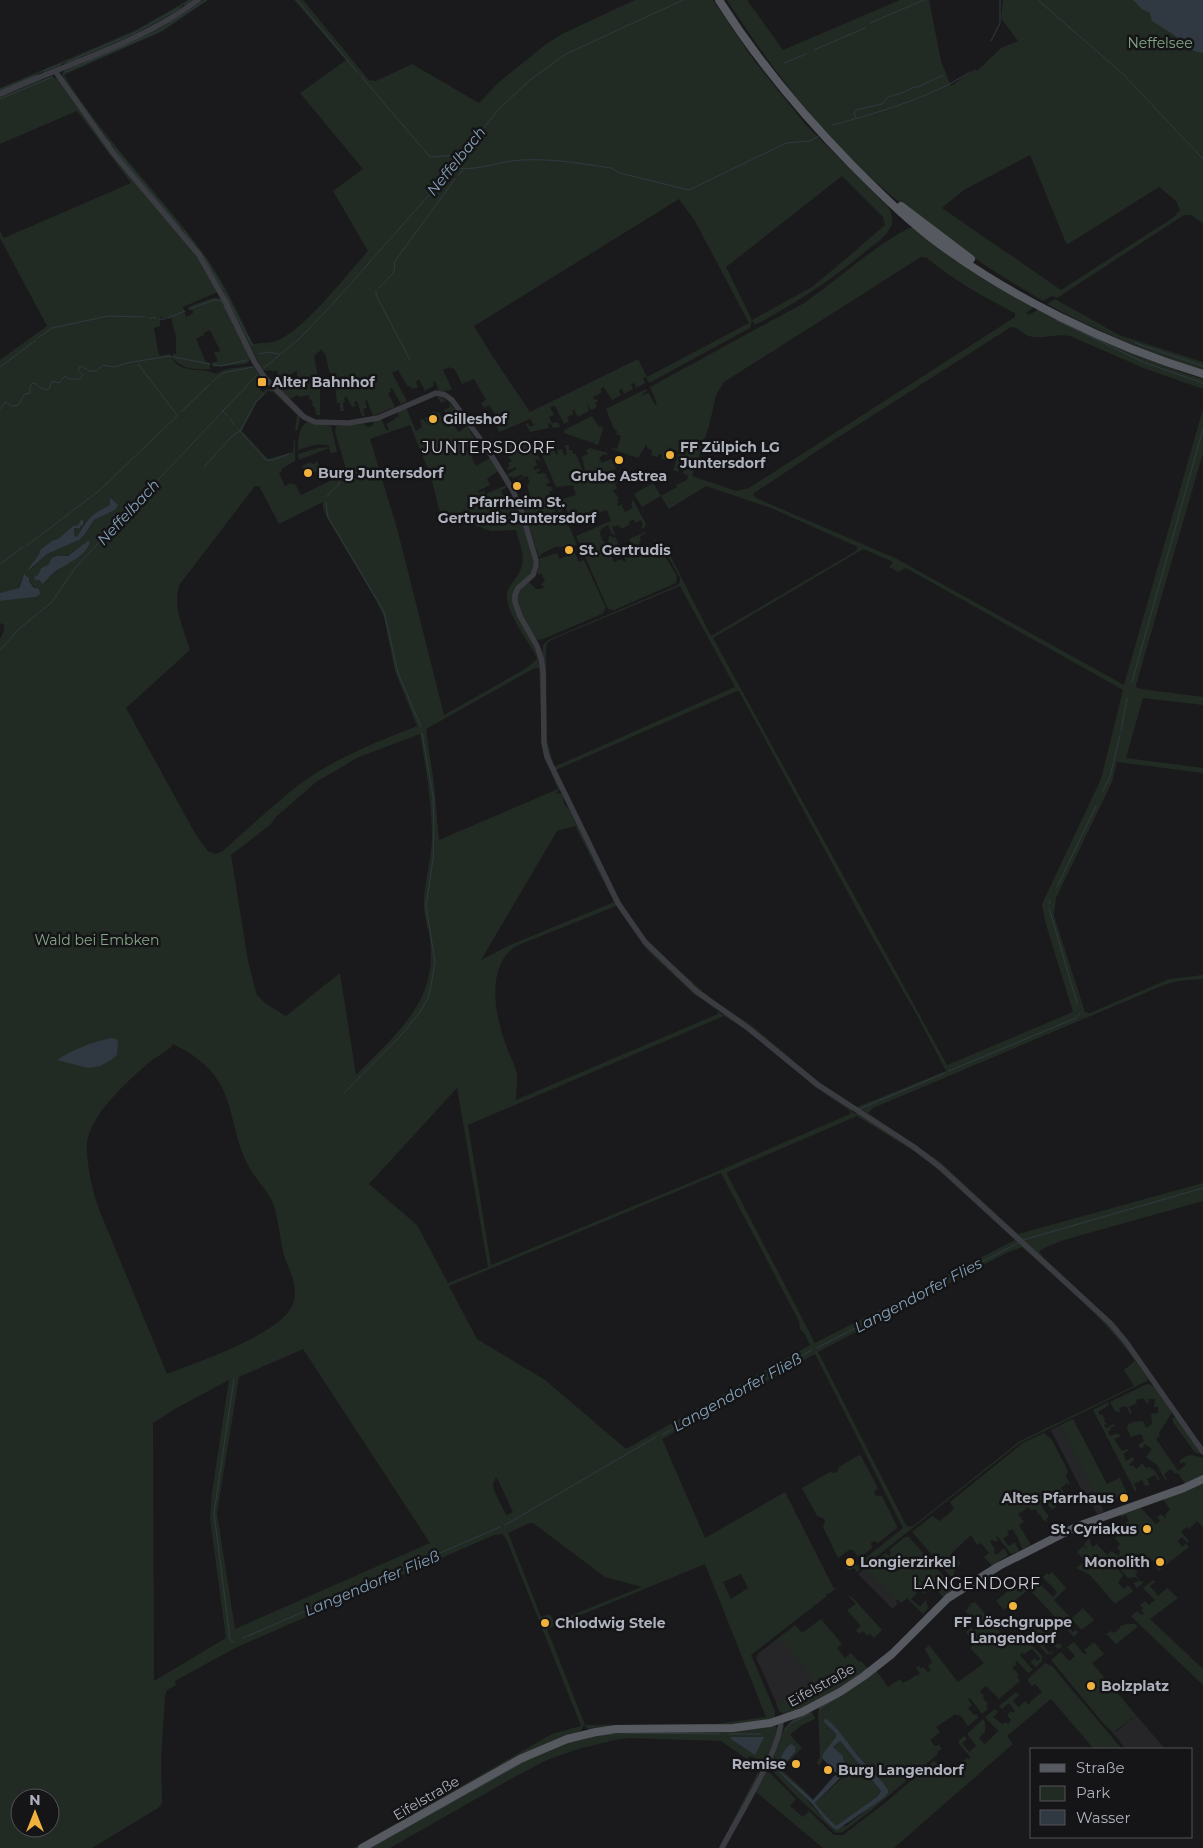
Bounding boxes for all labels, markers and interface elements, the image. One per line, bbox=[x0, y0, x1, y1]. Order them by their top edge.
park label: Neffelsee bbox=[1127, 34, 1193, 52]
water label: Neffelbach bbox=[422, 123, 490, 199]
place label: Alter Bahnhof bbox=[271, 373, 375, 391]
marker: Alter Bahnhof bbox=[256, 376, 268, 388]
place label: Gilleshof bbox=[443, 410, 508, 428]
marker: Gilleshof bbox=[427, 413, 439, 425]
district label: JUNTERSDORF bbox=[421, 438, 556, 457]
place label: FF Zülpich LG Juntersdorf bbox=[679, 438, 780, 472]
marker: FF Zülpich LG Juntersdorf bbox=[664, 449, 676, 461]
marker: Grube Astrea bbox=[613, 454, 625, 466]
place label: Burg Juntersdorf bbox=[318, 464, 444, 482]
marker: Burg Juntersdorf bbox=[302, 467, 314, 479]
place label: Grube Astrea bbox=[571, 467, 667, 485]
water label: Neffelbach bbox=[93, 475, 163, 549]
marker: Pfarrheim St. Gertrudis Juntersdorf bbox=[511, 480, 523, 492]
place label: Pfarrheim St. Gertrudis Juntersdorf bbox=[438, 493, 597, 527]
place label: St. Gertrudis bbox=[579, 541, 671, 559]
marker: St. Gertrudis bbox=[563, 544, 575, 556]
park label: Wald bei Embken bbox=[34, 931, 160, 949]
water label: Langendorfer Flies bbox=[851, 1253, 986, 1337]
water label: Langendorfer Fließ bbox=[669, 1349, 805, 1435]
place label: Altes Pfarrhaus bbox=[1000, 1489, 1115, 1507]
marker: Altes Pfarrhaus bbox=[1118, 1492, 1130, 1504]
place label: St. Cyriakus bbox=[1051, 1520, 1138, 1538]
marker: St. Cyriakus bbox=[1141, 1523, 1153, 1535]
water label: Langendorfer Fließ bbox=[302, 1546, 442, 1620]
place label: Longierzirkel bbox=[860, 1553, 956, 1571]
place label: Monolith bbox=[1084, 1553, 1150, 1571]
marker: Longierzirkel bbox=[844, 1556, 856, 1568]
marker: Monolith bbox=[1154, 1556, 1166, 1568]
district label: LANGENDORF bbox=[913, 1574, 1041, 1593]
marker: FF Löschgruppe Langendorf bbox=[1007, 1600, 1019, 1612]
place label: FF Löschgruppe Langendorf bbox=[954, 1613, 1072, 1647]
place label: Chlodwig Stele bbox=[555, 1614, 666, 1632]
marker: Chlodwig Stele bbox=[539, 1617, 551, 1629]
street label: Eifelstraße bbox=[784, 1659, 858, 1711]
place label: Bolzplatz bbox=[1101, 1677, 1169, 1695]
marker: Bolzplatz bbox=[1085, 1680, 1097, 1692]
legend bbox=[1030, 1748, 1193, 1838]
place label: Remise bbox=[732, 1755, 786, 1773]
marker: Remise bbox=[790, 1758, 802, 1770]
text: Straße bbox=[1076, 1758, 1125, 1777]
place label: Burg Langendorf bbox=[838, 1761, 964, 1779]
marker: Burg Langendorf bbox=[822, 1764, 834, 1776]
street label: Eifelstraße bbox=[390, 1772, 462, 1824]
text: Park bbox=[1076, 1783, 1110, 1802]
north arrow bbox=[10, 1788, 60, 1838]
text: N bbox=[29, 1791, 41, 1809]
text: Wasser bbox=[1076, 1808, 1130, 1827]

